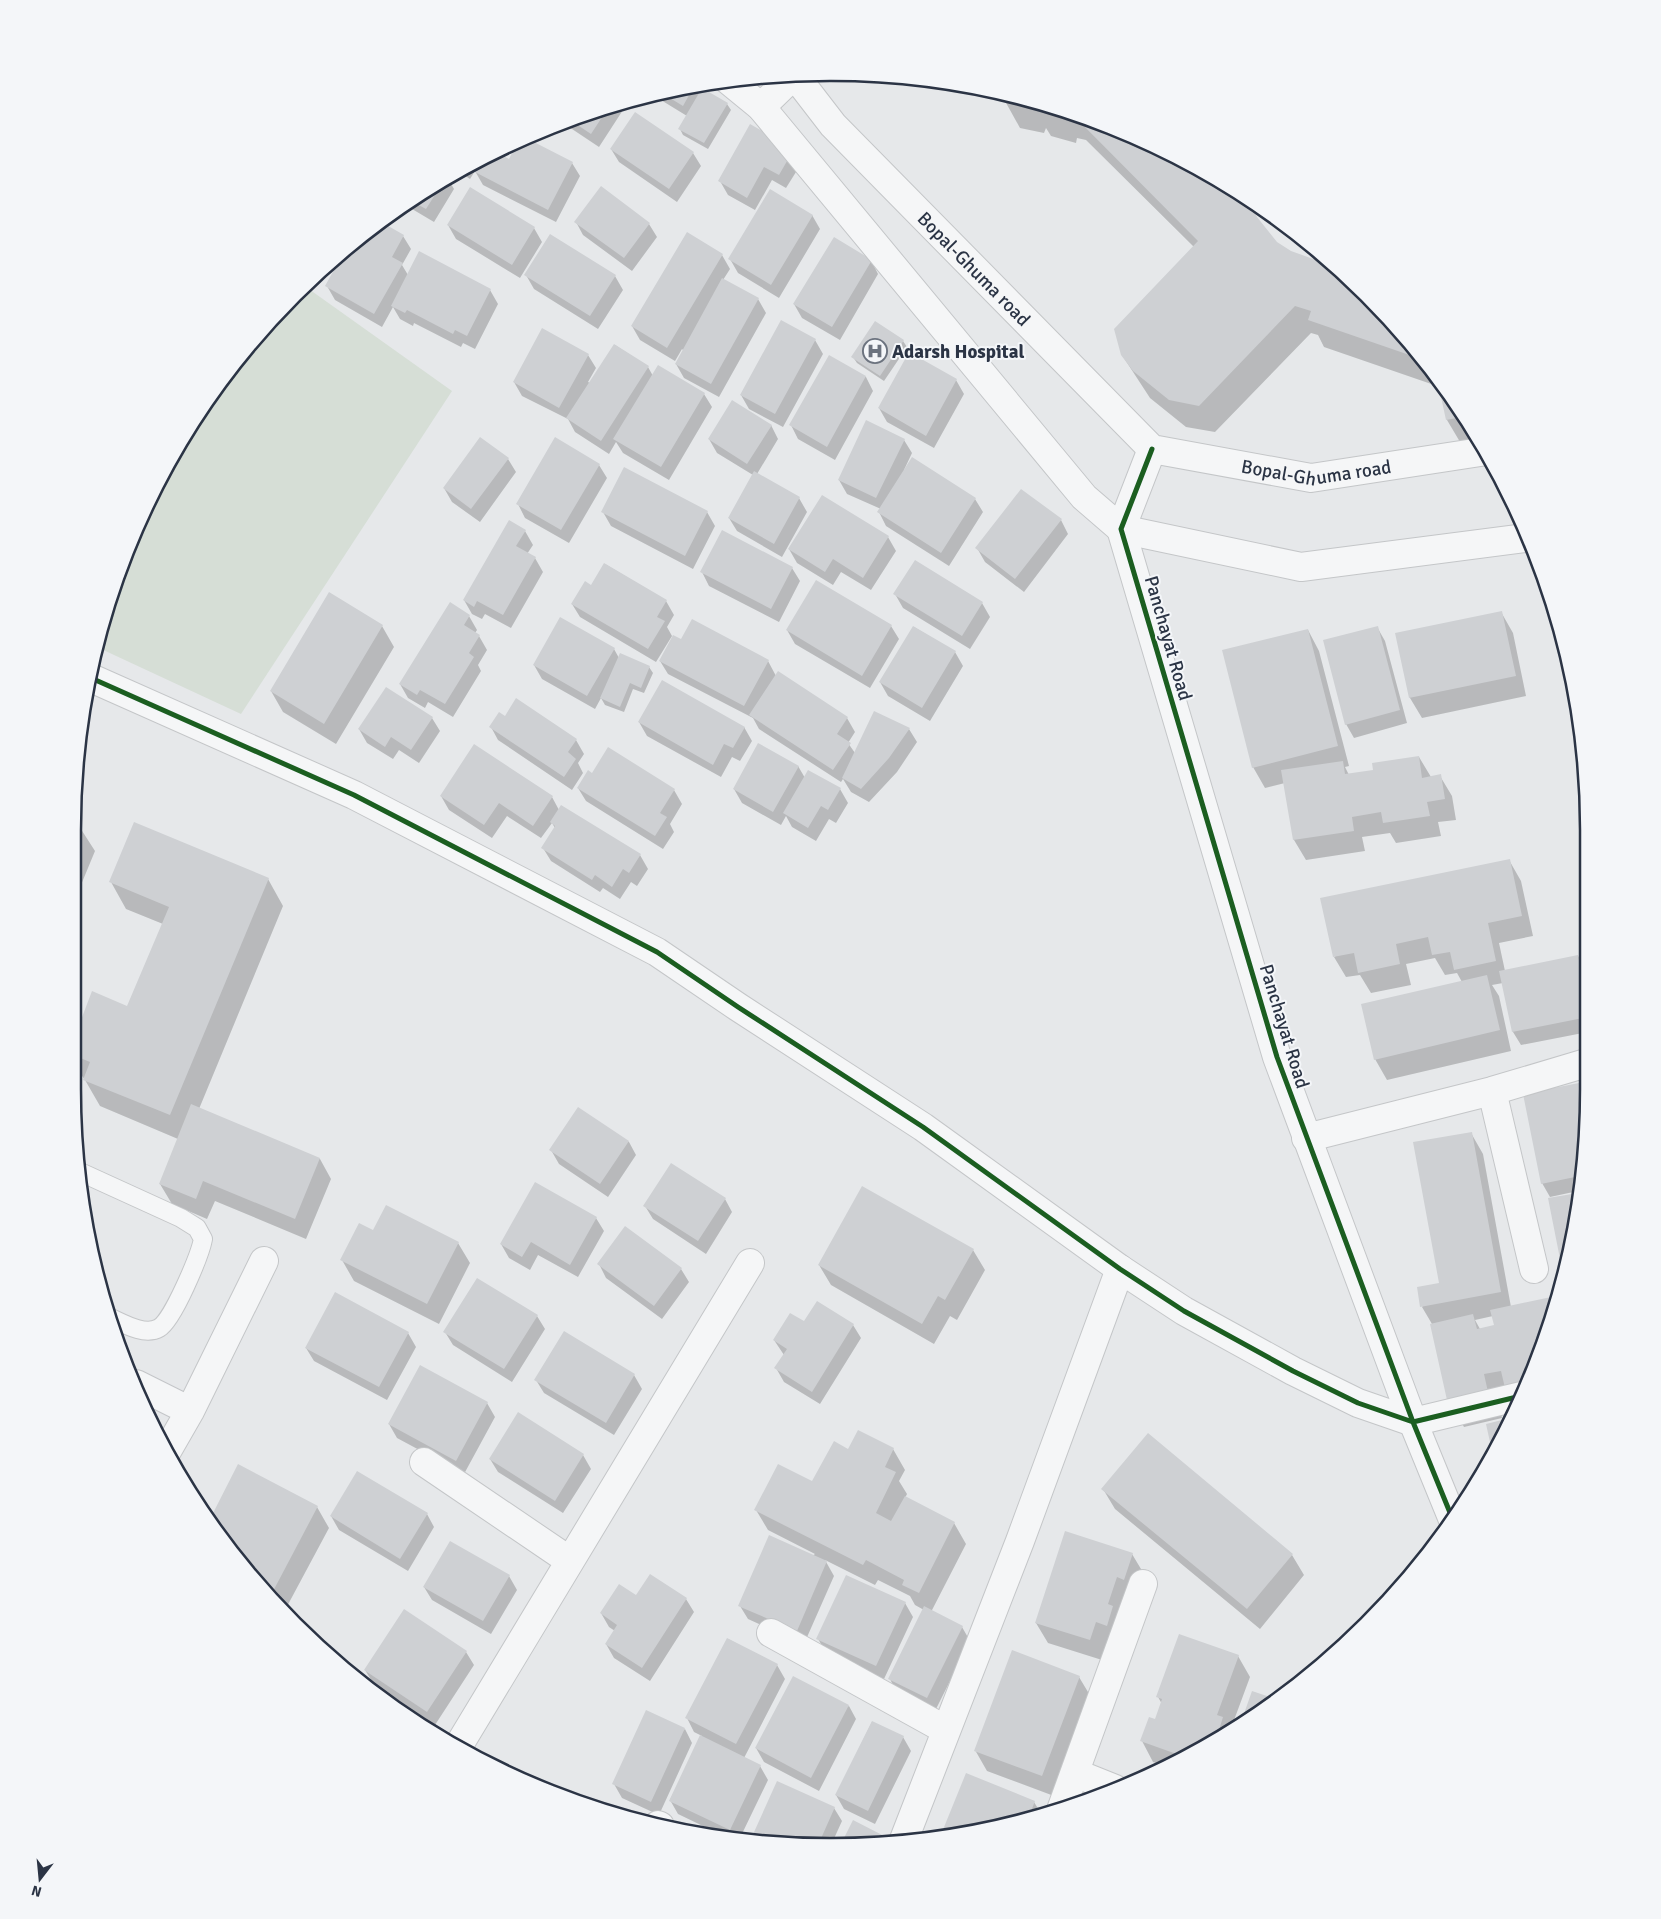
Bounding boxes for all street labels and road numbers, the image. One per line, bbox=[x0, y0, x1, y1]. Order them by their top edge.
street label: Bopal-Ghuma road bbox=[912, 207, 1035, 332]
street label: Bopal-Ghuma road bbox=[1239, 455, 1393, 492]
street label: Panchayat Road bbox=[1139, 573, 1197, 703]
street label: Panchayat Road bbox=[1254, 961, 1314, 1091]

